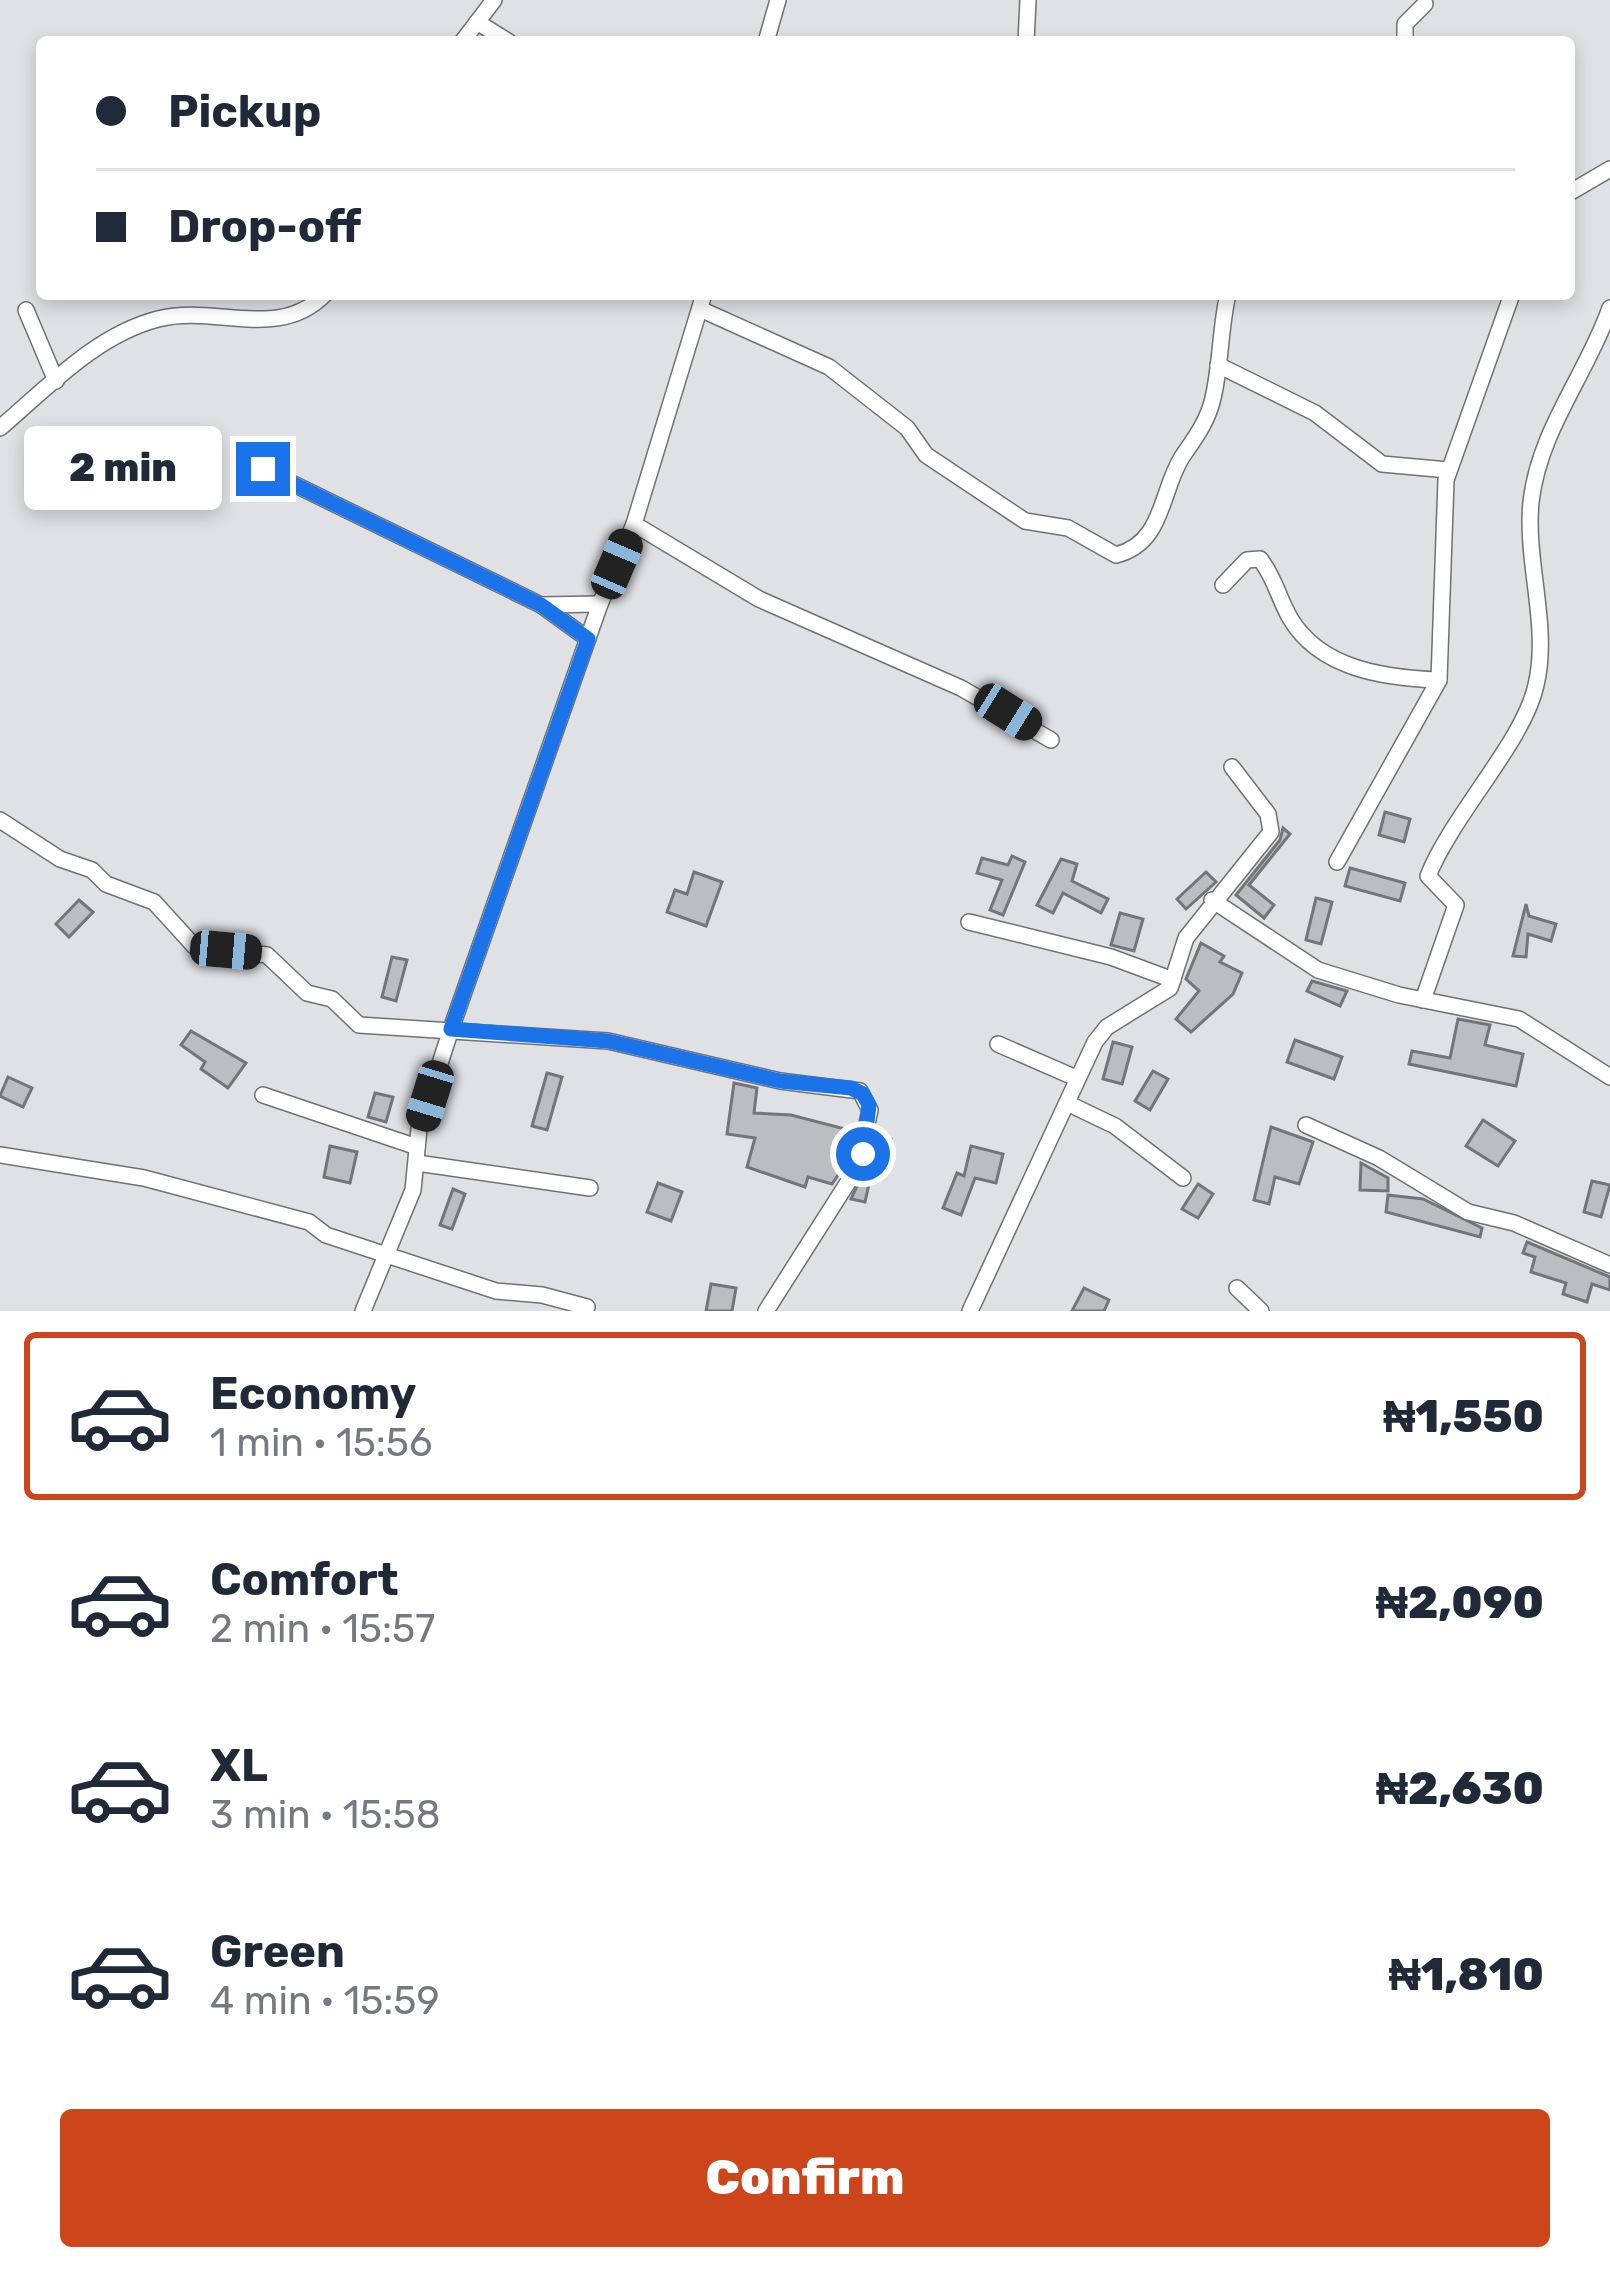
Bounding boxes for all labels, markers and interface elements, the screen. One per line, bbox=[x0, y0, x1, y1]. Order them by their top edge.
text: Pickup bbox=[168, 85, 321, 138]
text: Drop-off bbox=[168, 200, 361, 253]
callout: 2 min bbox=[23, 427, 221, 511]
route end bbox=[236, 442, 290, 496]
text: 2 min bbox=[69, 445, 177, 491]
car bbox=[586, 524, 648, 604]
car bbox=[968, 678, 1048, 746]
car bbox=[189, 929, 263, 971]
car bbox=[402, 1056, 458, 1136]
route start bbox=[836, 1127, 890, 1181]
icon: car bbox=[66, 1362, 174, 1470]
text: Economy bbox=[210, 1367, 416, 1420]
text: ₦1,550 bbox=[1383, 1390, 1544, 1443]
text: 1 min · 15:56 bbox=[210, 1420, 433, 1466]
icon: car bbox=[66, 1548, 174, 1656]
text: Comfort bbox=[210, 1553, 399, 1606]
text: ₦2,090 bbox=[1375, 1576, 1544, 1629]
text: 2 min · 15:57 bbox=[210, 1606, 435, 1652]
icon: car bbox=[66, 1734, 174, 1842]
text: XL bbox=[210, 1739, 268, 1792]
text: ₦2,630 bbox=[1376, 1762, 1544, 1815]
text: 3 min · 15:58 bbox=[210, 1792, 441, 1838]
icon: car bbox=[66, 1920, 174, 2028]
text: Green bbox=[210, 1925, 345, 1978]
text: ₦1,810 bbox=[1388, 1948, 1544, 2001]
text: 4 min · 15:59 bbox=[210, 1978, 440, 2024]
button: Confirm bbox=[60, 2109, 1550, 2247]

